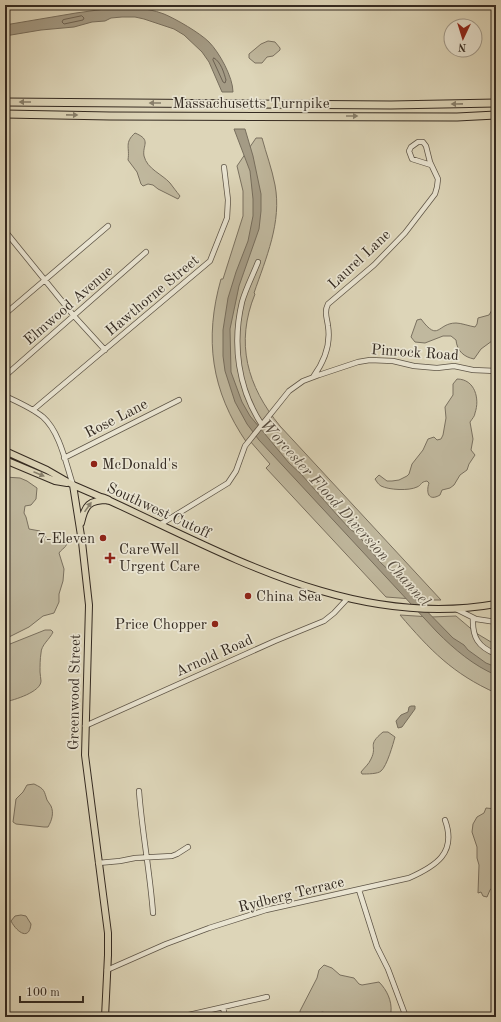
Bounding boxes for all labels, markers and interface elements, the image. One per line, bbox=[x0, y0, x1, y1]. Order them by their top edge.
north arrow bbox=[443, 18, 483, 58]
text: N bbox=[457, 41, 467, 52]
street label: Massachusetts Turnpike bbox=[172, 97, 330, 112]
one-way arrow bbox=[19, 99, 31, 106]
one-way arrow bbox=[149, 100, 161, 107]
one-way arrow bbox=[451, 101, 463, 108]
one-way arrow bbox=[66, 112, 79, 118]
one-way arrow bbox=[346, 113, 359, 119]
street label: Laurel Lane bbox=[326, 228, 394, 293]
street label: Hawthorne Street bbox=[104, 253, 202, 339]
street label: Elmwood Avenue bbox=[22, 264, 116, 348]
street label: Pinrock Road bbox=[371, 343, 459, 364]
street label: Rose Lane bbox=[83, 397, 151, 442]
water label: Worcester Flood Diversion Channel bbox=[256, 416, 433, 610]
place label: McDonald's bbox=[102, 458, 178, 473]
marker: McDonald's bbox=[89, 459, 99, 469]
one-way arrow bbox=[33, 471, 44, 477]
street label: Southwest Cutoff bbox=[104, 481, 214, 542]
one-way arrow bbox=[84, 502, 92, 512]
place label: 7-Eleven bbox=[37, 532, 95, 547]
marker: 7-Eleven bbox=[98, 533, 108, 543]
place label: CareWell Urgent Care bbox=[119, 543, 200, 575]
marker: CareWell Urgent Care bbox=[104, 552, 116, 564]
place label: China Sea bbox=[256, 590, 322, 605]
marker: China Sea bbox=[243, 591, 253, 601]
place label: Price Chopper bbox=[115, 618, 207, 633]
marker: Price Chopper bbox=[210, 619, 220, 629]
street label: Arnold Road bbox=[174, 633, 256, 680]
street label: Greenwood Street bbox=[67, 634, 84, 750]
street label: Rydberg Terrace bbox=[237, 875, 346, 916]
scale bar bbox=[20, 978, 83, 1004]
text: 100 m bbox=[26, 987, 60, 999]

